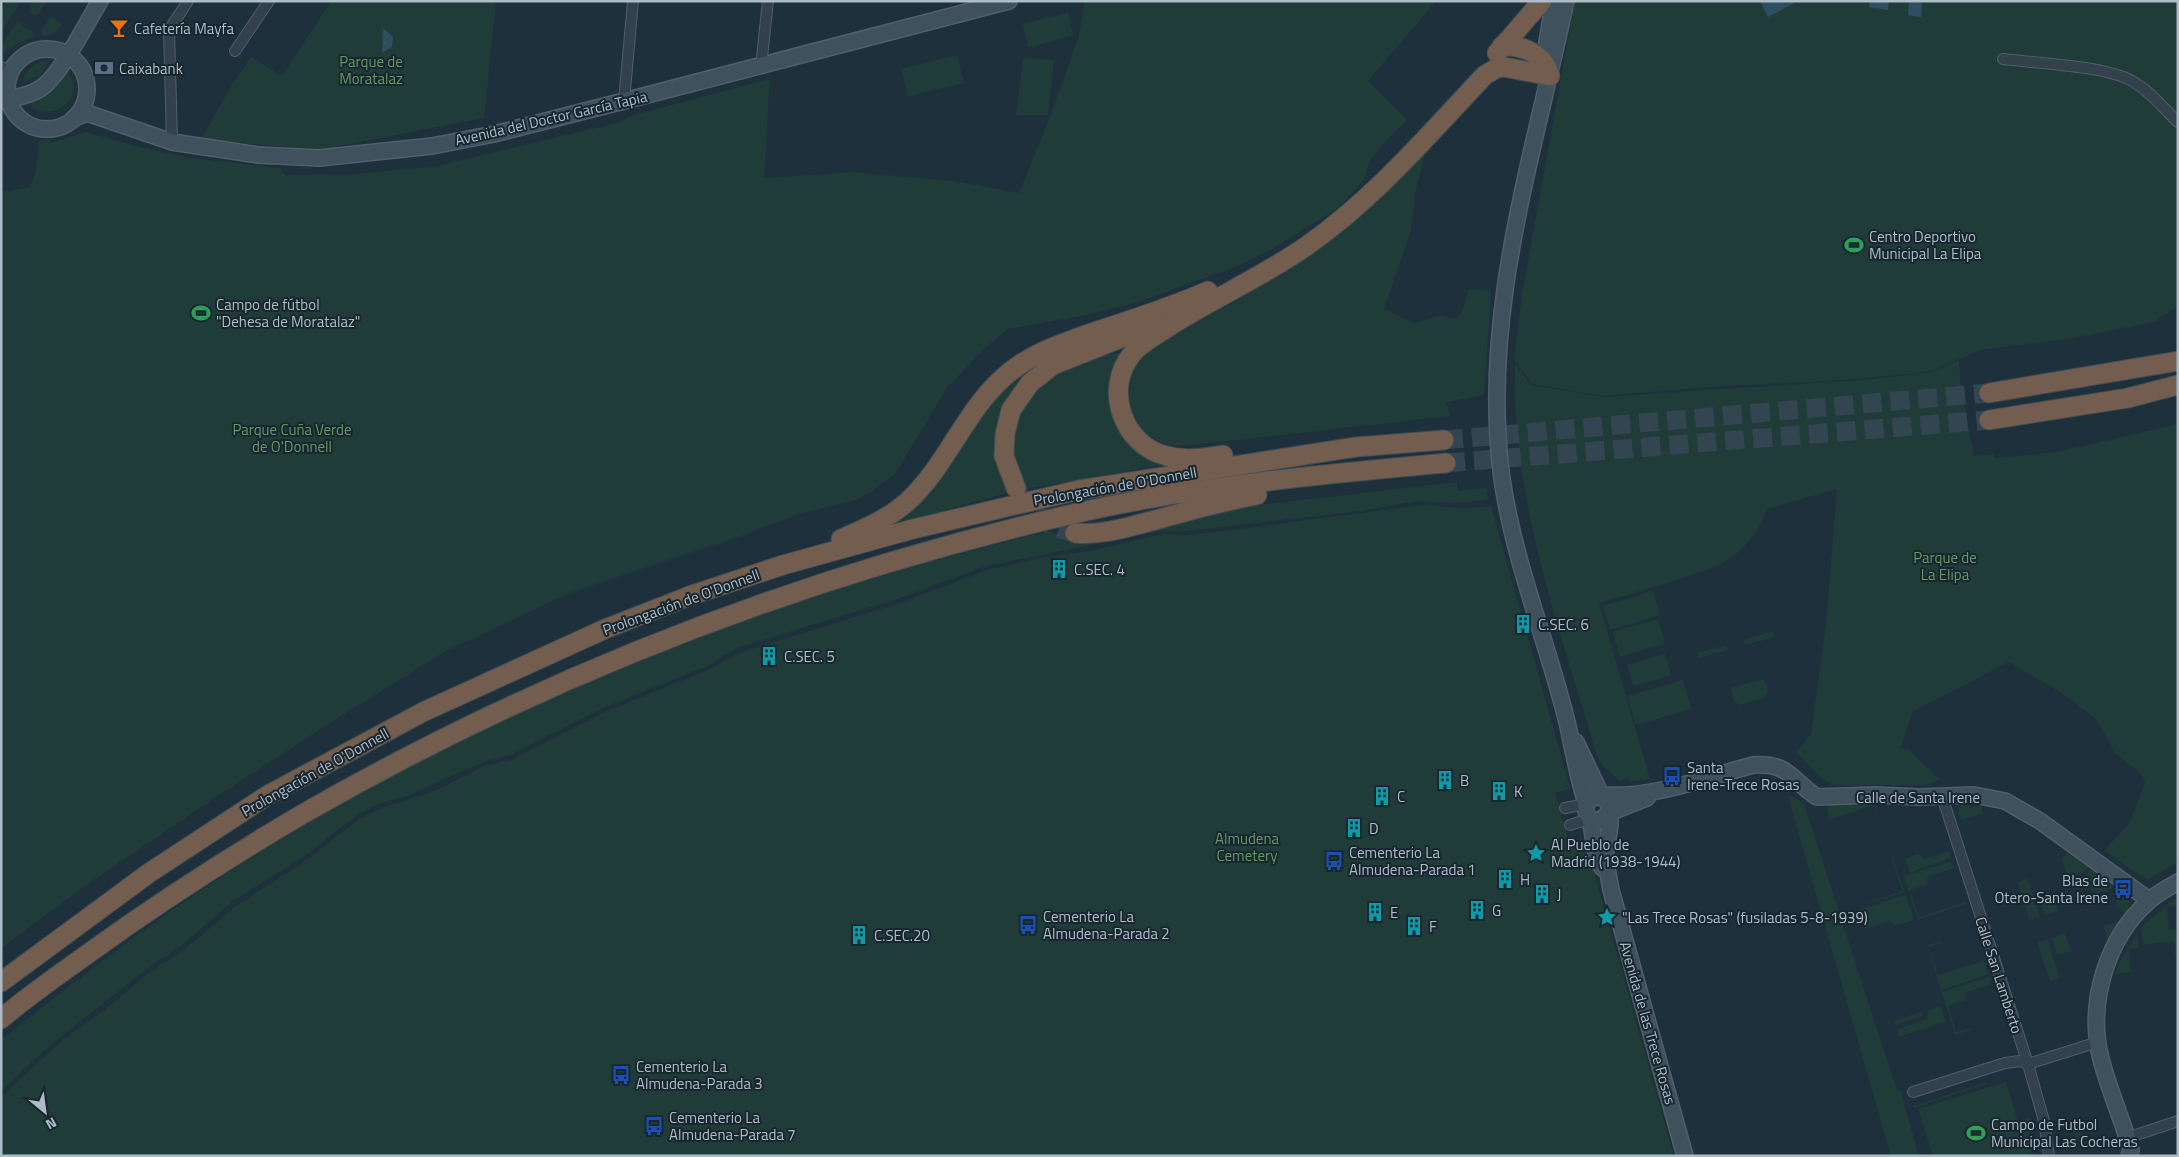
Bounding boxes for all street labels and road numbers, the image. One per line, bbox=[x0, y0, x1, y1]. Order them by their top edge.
street label: Avenida del Doctor García Tapia bbox=[453, 85, 650, 151]
street label: Prolongación de O'Donnell bbox=[1031, 460, 1199, 512]
street label: Prolongación de O'Donnell bbox=[599, 563, 763, 641]
street label: Prolongación de O'Donnell bbox=[237, 722, 393, 822]
street label: Calle de Santa Irene bbox=[1856, 786, 1980, 809]
street label: Calle San Lamberto bbox=[1969, 914, 2029, 1036]
street label: Avenida de las Trece Rosas bbox=[1614, 939, 1682, 1107]

